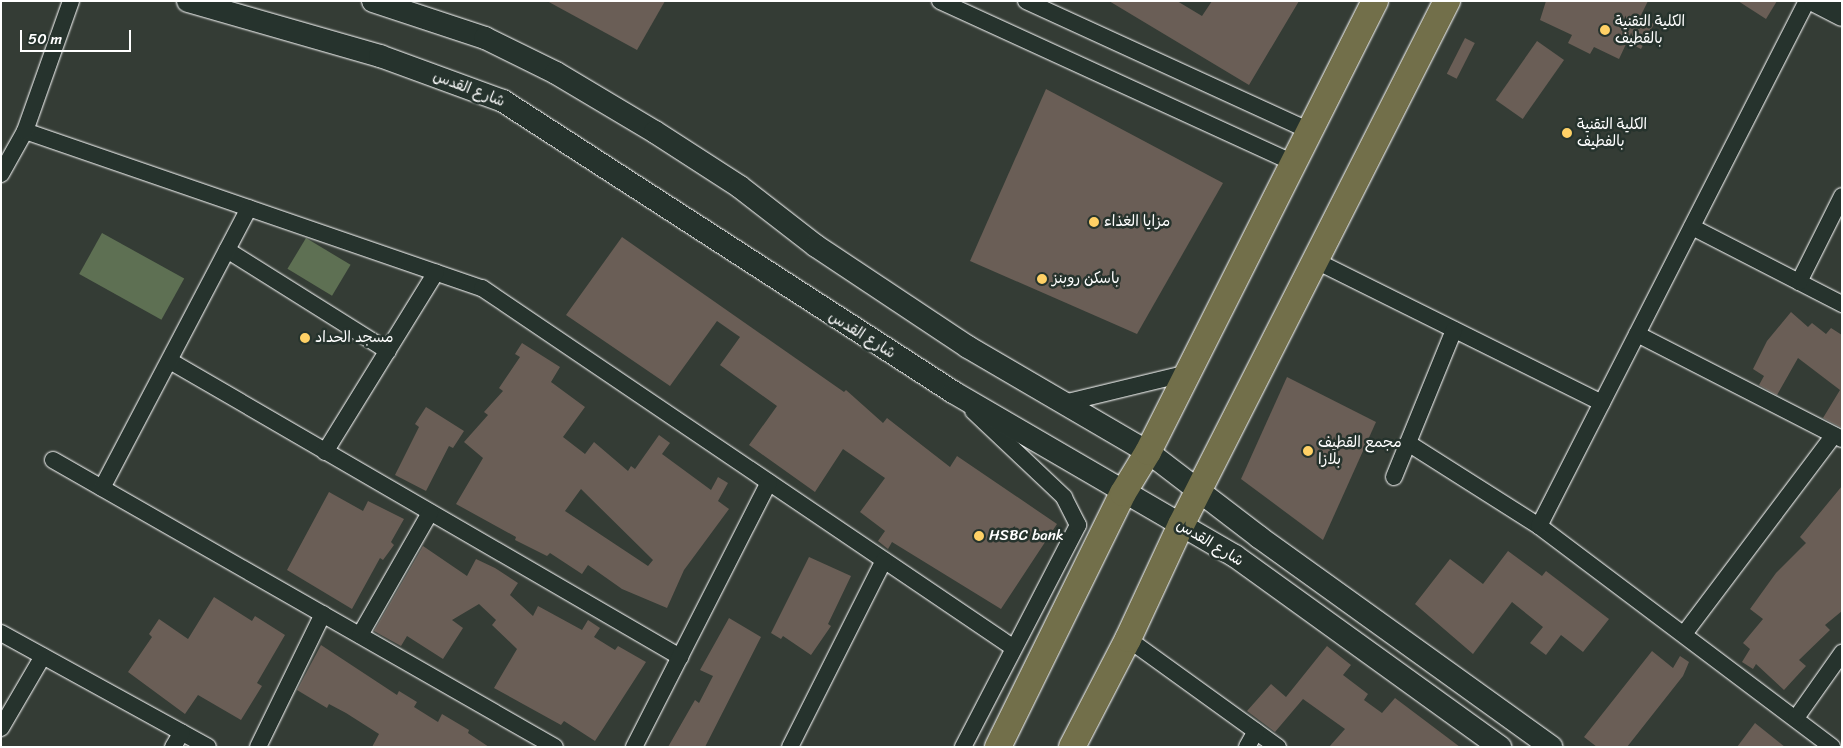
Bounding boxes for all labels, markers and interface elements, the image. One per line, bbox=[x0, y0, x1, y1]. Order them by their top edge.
place label: الكلية التقنية بالقطيف bbox=[1615, 12, 1685, 47]
scale bar bbox=[22, 20, 134, 52]
marker: الكلية التقنية بالقطيف bbox=[1599, 24, 1611, 36]
text: 50 m bbox=[28, 26, 62, 52]
street label: شارع القدس bbox=[431, 67, 507, 111]
place label: الكلية التقنية بالفطيف bbox=[1577, 115, 1647, 150]
marker: الكلية التقنية بالفطيف bbox=[1561, 127, 1573, 139]
place label: مزايا الغذاء bbox=[1104, 213, 1170, 231]
marker: مزايا الغذاء bbox=[1088, 216, 1100, 228]
place label: باسكن روبنز bbox=[1052, 270, 1120, 288]
marker: باسكن روبنز bbox=[1036, 273, 1048, 285]
street label: شارع القدس bbox=[825, 307, 899, 363]
place label: مسجد الحداد bbox=[315, 329, 393, 347]
marker: مسجد الحداد bbox=[299, 332, 311, 344]
place label: مجمع القطيف بلازا bbox=[1318, 433, 1402, 468]
marker: مجمع القطيف بلازا bbox=[1302, 445, 1314, 457]
street label: شارع القدس bbox=[1173, 516, 1247, 570]
place label: HSBC bank bbox=[989, 527, 1064, 545]
marker: HSBC bank bbox=[973, 530, 985, 542]

